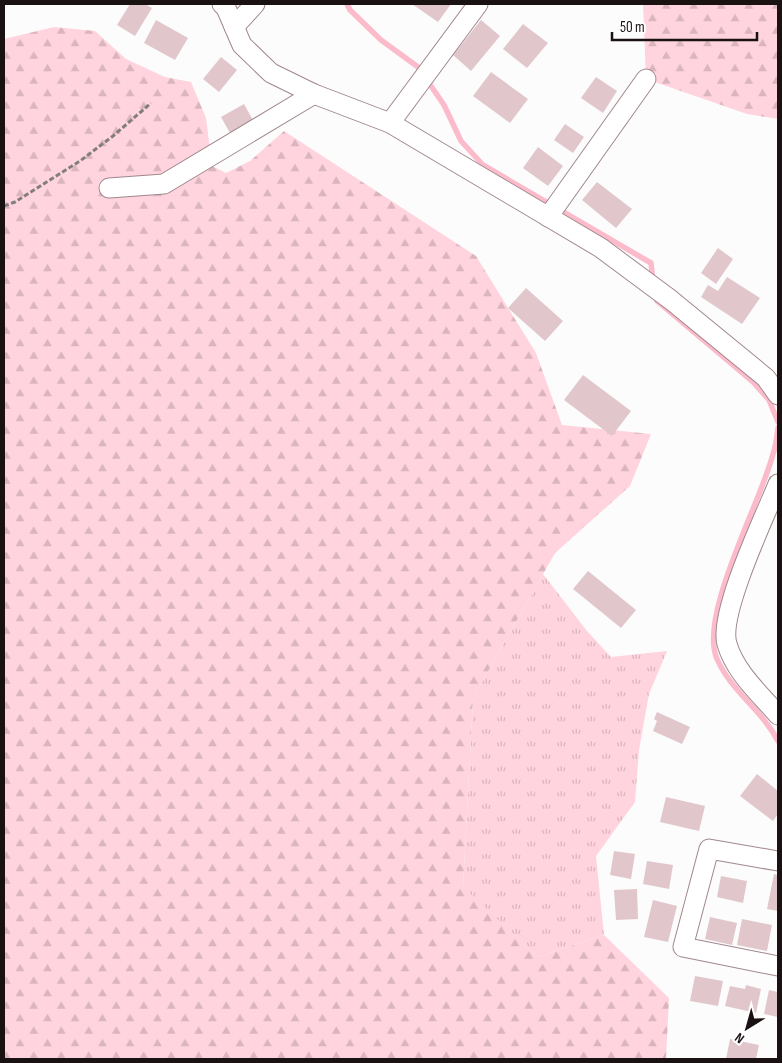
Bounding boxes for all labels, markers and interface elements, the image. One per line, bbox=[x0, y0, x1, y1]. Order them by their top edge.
scale bar bbox=[612, 10, 757, 42]
text: 50 m bbox=[620, 18, 645, 37]
north arrow bbox=[722, 1003, 772, 1053]
text: N bbox=[731, 1029, 748, 1047]

